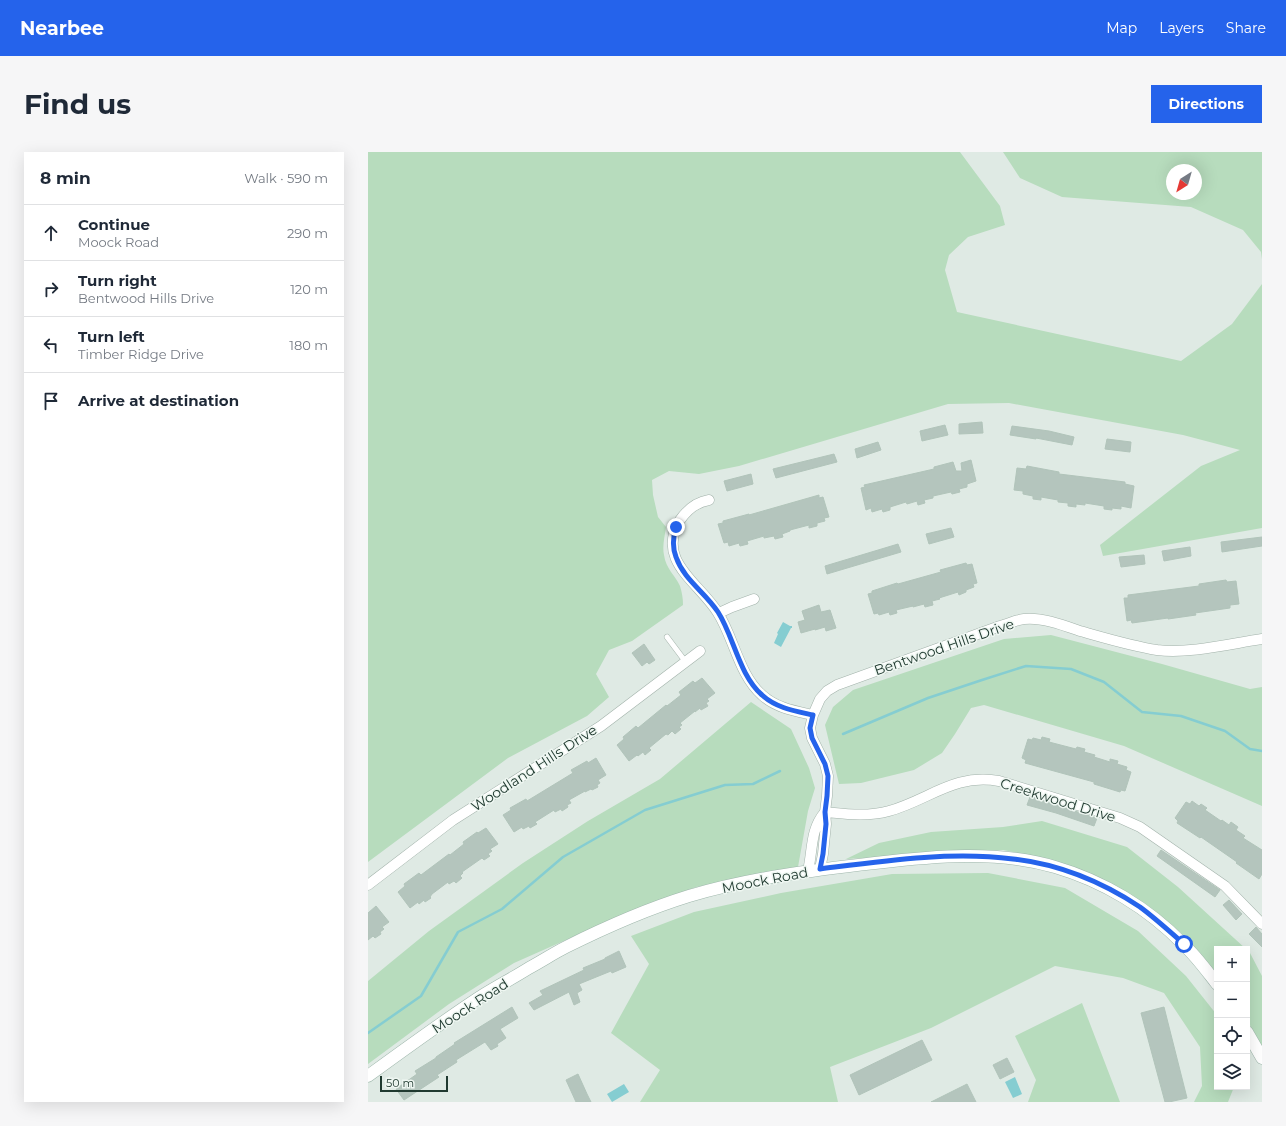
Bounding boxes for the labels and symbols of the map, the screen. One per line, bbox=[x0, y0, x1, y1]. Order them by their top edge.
north arrow bbox=[1166, 164, 1202, 200]
route end bbox=[667, 518, 685, 536]
street label: Bentwood Hills Drive bbox=[872, 615, 1016, 679]
street label: Woodland Hills Drive bbox=[468, 721, 600, 815]
street label: Creekwood Drive bbox=[998, 774, 1118, 826]
street label: Moock Road bbox=[720, 863, 810, 897]
route start bbox=[1175, 935, 1193, 953]
street label: Moock Road bbox=[428, 975, 512, 1037]
scale bar bbox=[380, 1074, 448, 1093]

